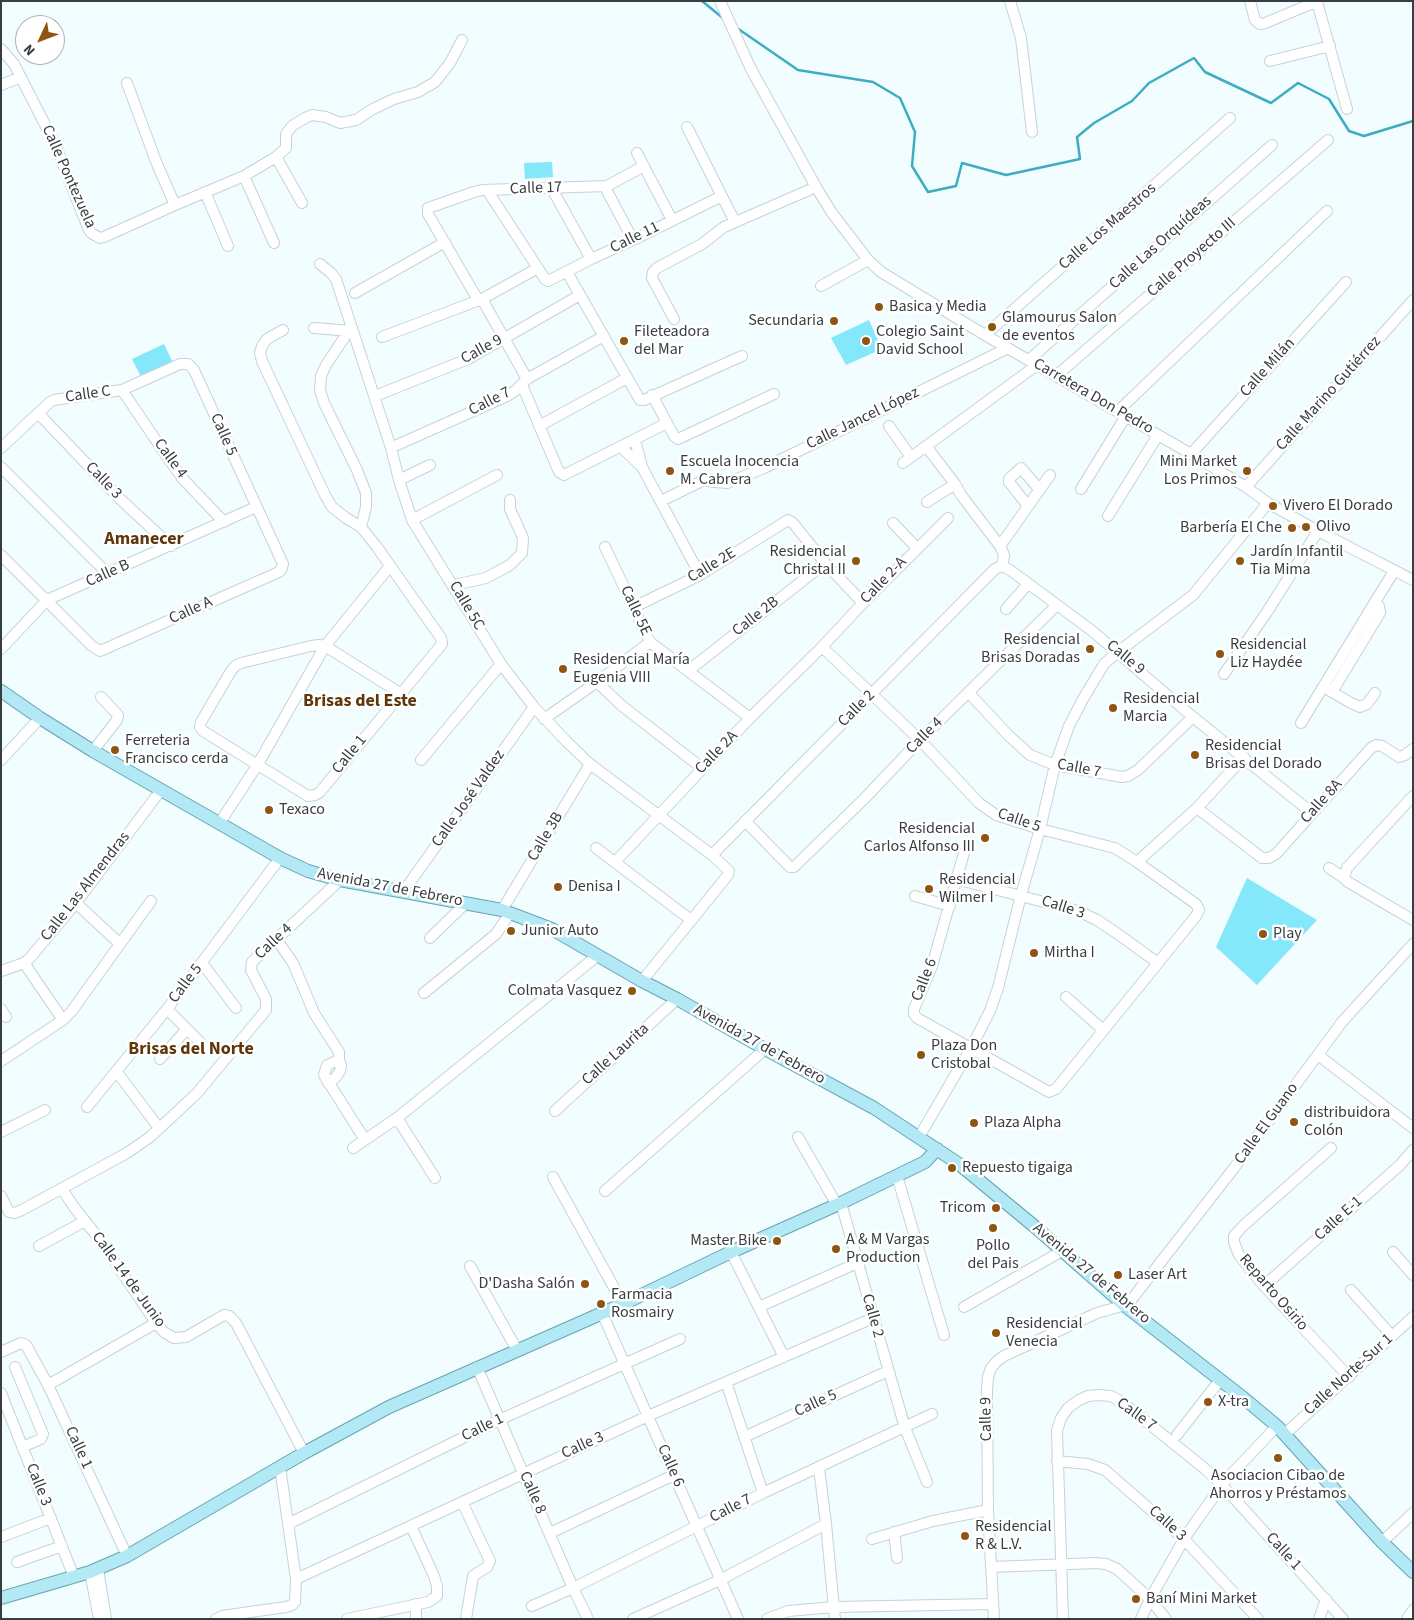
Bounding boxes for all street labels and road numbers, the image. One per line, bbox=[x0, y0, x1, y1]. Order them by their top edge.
street label: Calle Pontezuela bbox=[37, 122, 99, 232]
street label: Calle 17 bbox=[509, 178, 563, 200]
street label: Calle Los Maestros bbox=[1055, 179, 1161, 275]
street label: Calle Las Orquídeas bbox=[1106, 192, 1216, 294]
street label: Calle Proyecto III bbox=[1144, 214, 1240, 302]
street label: Calle 11 bbox=[607, 218, 663, 258]
street label: Calle 9 bbox=[458, 331, 506, 369]
street label: Calle Marino Gutiérrez bbox=[1272, 333, 1386, 455]
street label: Calle Milán bbox=[1236, 334, 1300, 402]
street label: Carretera Don Pedro bbox=[1030, 355, 1156, 439]
street label: Calle C bbox=[64, 382, 112, 408]
street label: Calle 7 bbox=[466, 383, 514, 421]
street label: Calle Jancel López bbox=[804, 383, 922, 455]
street label: Calle 5 bbox=[205, 411, 241, 459]
street label: Calle 4 bbox=[149, 435, 191, 483]
street label: Calle 3 bbox=[81, 458, 125, 504]
street label: Calle 2E bbox=[684, 544, 740, 588]
street label: Calle 2-A bbox=[857, 553, 911, 609]
street label: Calle B bbox=[83, 556, 133, 592]
street label: Calle 5C bbox=[444, 578, 488, 634]
street label: Calle 5E bbox=[615, 583, 655, 639]
street label: Calle A bbox=[166, 593, 216, 629]
street label: Calle 2B bbox=[729, 593, 783, 641]
street label: Calle 9 bbox=[1102, 636, 1148, 680]
street label: Calle 2 bbox=[834, 686, 880, 732]
street label: Calle 4 bbox=[902, 713, 948, 759]
street label: Calle 2A bbox=[692, 727, 742, 779]
street label: Calle 1 bbox=[329, 732, 371, 778]
street label: Calle José Valdez bbox=[428, 747, 510, 851]
street label: Calle 7 bbox=[1055, 755, 1103, 783]
street label: Calle 8A bbox=[1297, 776, 1347, 828]
street label: Calle 5 bbox=[995, 805, 1043, 837]
street label: Calle 3B bbox=[524, 809, 568, 865]
street label: Calle Las Almendras bbox=[37, 828, 135, 946]
street label: Avenida 27 de Febrero bbox=[316, 864, 464, 912]
street label: Calle 3 bbox=[1039, 892, 1087, 924]
street label: Calle 4 bbox=[251, 920, 297, 964]
street label: Calle 6 bbox=[908, 956, 942, 1004]
street label: Calle 5 bbox=[165, 960, 207, 1008]
street label: Avenida 27 de Febrero bbox=[690, 1001, 828, 1089]
street label: Calle Laurita bbox=[578, 1020, 654, 1090]
street label: Calle El Guano bbox=[1231, 1079, 1303, 1169]
street label: Calle E-1 bbox=[1311, 1193, 1367, 1245]
street label: Avenida 27 de Febrero bbox=[1028, 1219, 1154, 1329]
street label: Calle 14 de Junio bbox=[87, 1229, 169, 1331]
street label: Reparto Osirio bbox=[1234, 1251, 1312, 1335]
street label: Calle 2 bbox=[857, 1292, 887, 1340]
street label: Calle Norte-Sur 1 bbox=[1301, 1330, 1397, 1420]
street label: Calle 5 bbox=[792, 1386, 840, 1422]
street label: Calle 7 bbox=[1112, 1394, 1160, 1436]
street label: Calle 9 bbox=[977, 1397, 997, 1441]
street label: Calle 1 bbox=[459, 1410, 507, 1446]
street label: Calle 1 bbox=[60, 1424, 96, 1472]
street label: Calle 3 bbox=[559, 1428, 607, 1464]
street label: Calle 6 bbox=[652, 1442, 688, 1490]
street label: Calle 3 bbox=[21, 1461, 55, 1509]
street label: Calle 8 bbox=[514, 1469, 550, 1517]
street label: Calle 7 bbox=[707, 1490, 755, 1528]
street label: Calle 3 bbox=[1144, 1502, 1190, 1546]
street label: Calle 1 bbox=[1261, 1529, 1305, 1575]

